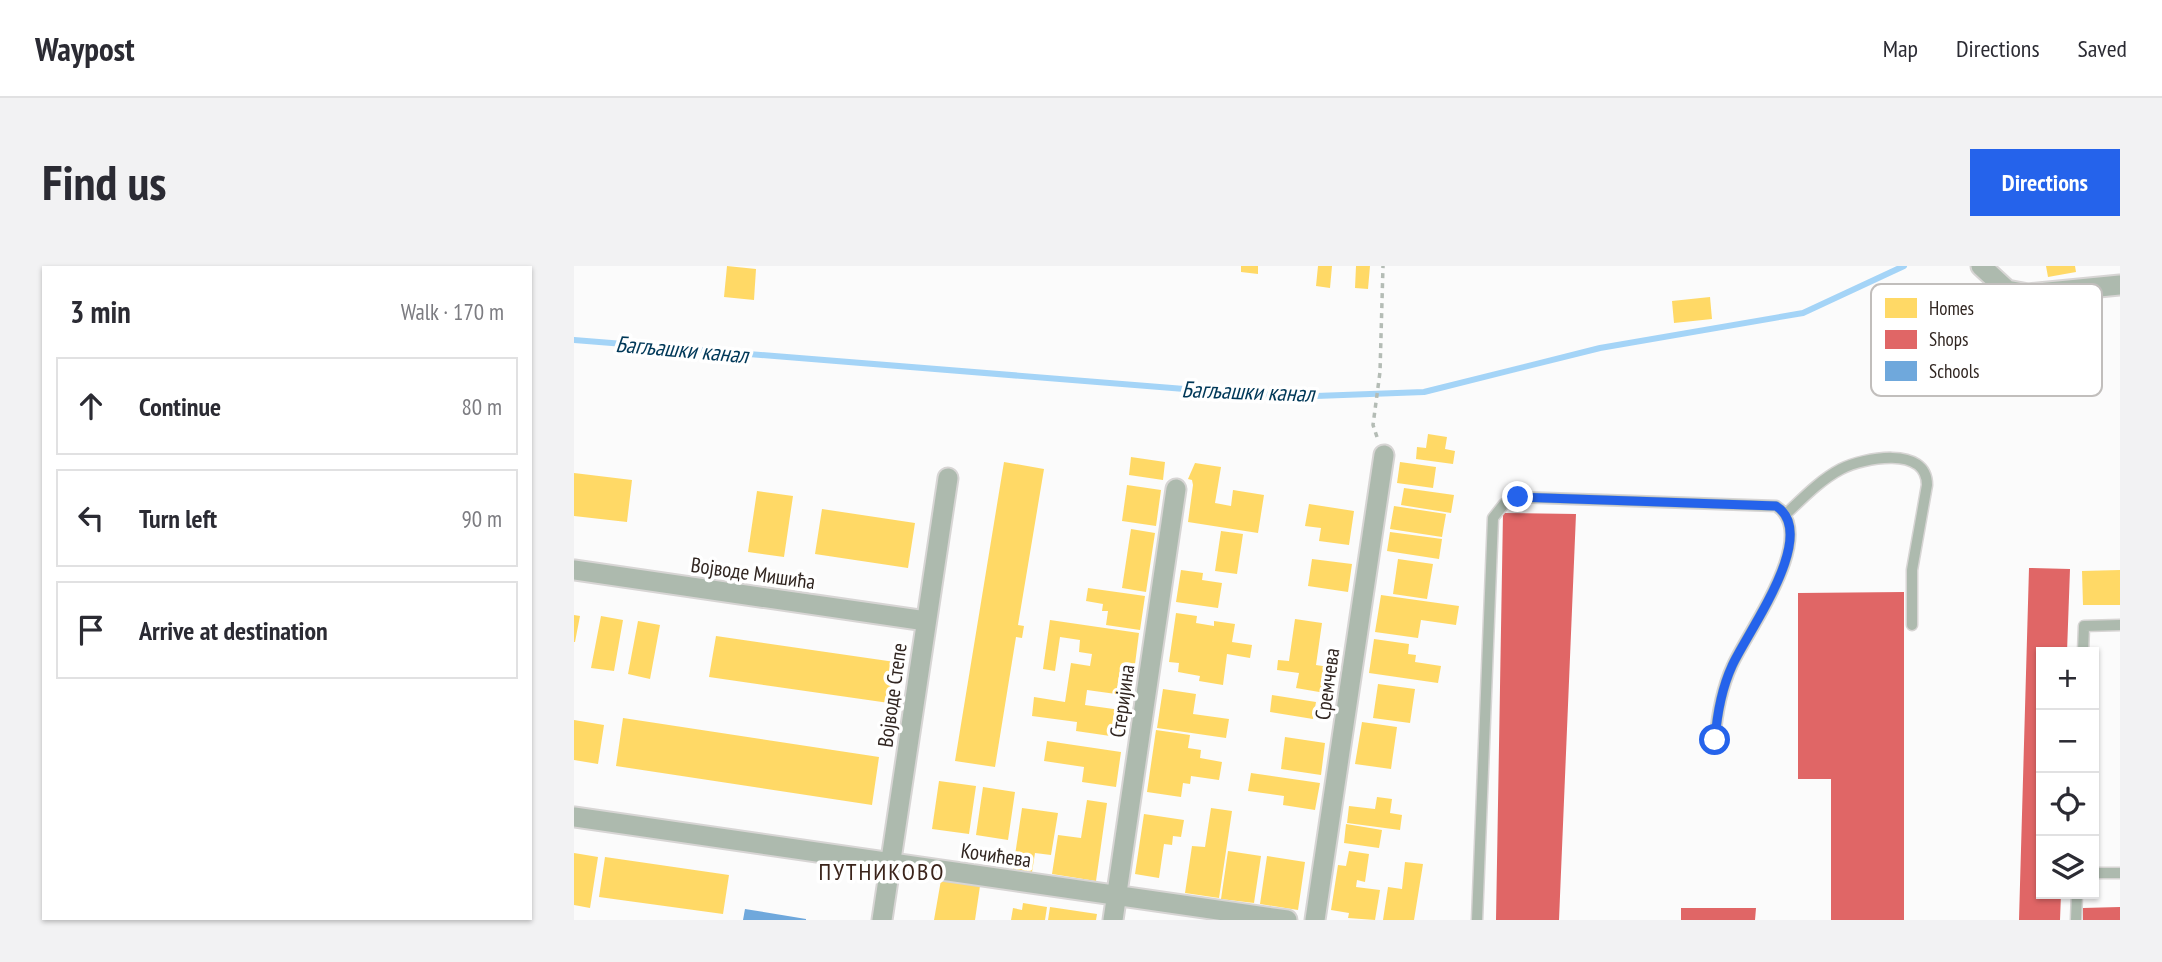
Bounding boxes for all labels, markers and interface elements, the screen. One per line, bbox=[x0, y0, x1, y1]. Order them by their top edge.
text: Waypost bbox=[35, 27, 135, 70]
text: Map bbox=[1883, 33, 1918, 64]
text: Directions bbox=[1956, 33, 2040, 64]
text: Saved bbox=[2078, 33, 2127, 64]
button: Directions bbox=[1970, 149, 2120, 216]
text: Find us bbox=[42, 150, 166, 214]
legend bbox=[1871, 284, 2102, 396]
text: 3 min bbox=[70, 292, 131, 331]
text: Homes bbox=[1929, 296, 1974, 320]
text: Walk · 170 m bbox=[401, 297, 504, 326]
text: Shops bbox=[1929, 327, 1968, 351]
water label: Багљашки канал bbox=[615, 329, 751, 369]
text: Schools bbox=[1929, 359, 1980, 383]
water label: Багљашки канал bbox=[1181, 374, 1317, 408]
icon: ahead bbox=[72, 387, 110, 425]
text: Continue bbox=[139, 390, 221, 423]
text: 80 m bbox=[461, 392, 502, 421]
route end bbox=[1502, 481, 1533, 512]
icon: left bbox=[72, 499, 110, 537]
text: Turn left bbox=[139, 502, 217, 535]
text: 90 m bbox=[461, 504, 502, 533]
street label: Војводе Мишића bbox=[689, 551, 817, 595]
icon: arrive bbox=[72, 611, 110, 649]
text: Arrive at destination bbox=[139, 614, 328, 647]
street label: Војводе Степе bbox=[871, 641, 913, 749]
street label: Сремчева bbox=[1309, 646, 1345, 722]
map controls bbox=[2036, 647, 2099, 899]
button: + bbox=[2036, 647, 2099, 710]
street label: Стеријина bbox=[1104, 663, 1140, 739]
button: − bbox=[2036, 710, 2099, 773]
route start bbox=[1699, 724, 1730, 755]
button: locate bbox=[2036, 773, 2099, 836]
button: layers bbox=[2036, 836, 2099, 899]
street label: Кочићева bbox=[959, 837, 1033, 873]
district label: ПУТНИКОВО bbox=[819, 856, 945, 887]

